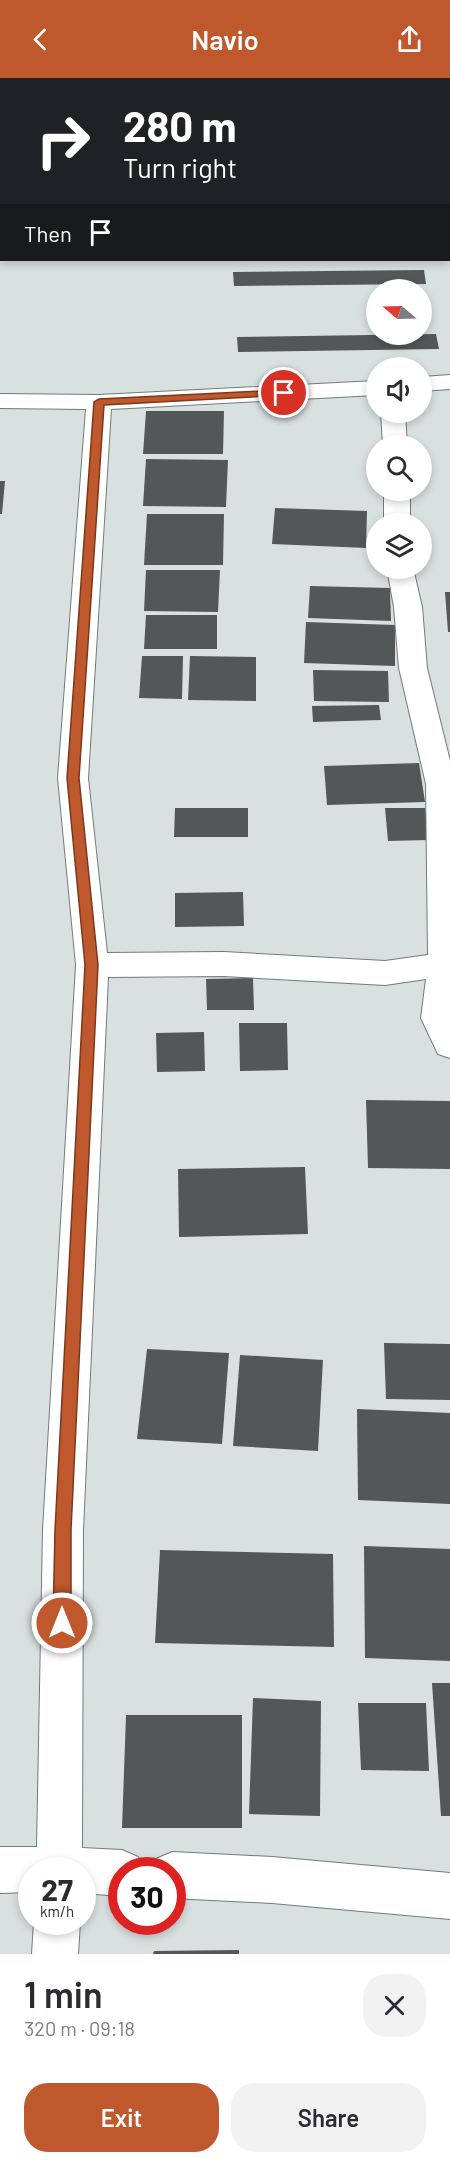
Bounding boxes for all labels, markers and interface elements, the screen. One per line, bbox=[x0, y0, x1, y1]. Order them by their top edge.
icon: back bbox=[24, 23, 57, 56]
text: Navio bbox=[191, 23, 259, 55]
icon: share bbox=[393, 23, 426, 56]
text: 280 m bbox=[123, 100, 237, 150]
icon: right bbox=[24, 102, 102, 180]
text: Turn right bbox=[123, 151, 237, 183]
icon: arrive bbox=[84, 216, 117, 249]
text: Then bbox=[24, 220, 72, 246]
north arrow bbox=[366, 279, 432, 345]
map controls bbox=[366, 279, 432, 579]
button: sound bbox=[366, 357, 432, 423]
pin bbox=[258, 367, 309, 418]
icon: arrive bbox=[267, 376, 300, 409]
button: search bbox=[366, 435, 432, 501]
button: layers bbox=[366, 513, 432, 579]
position arrow bbox=[30, 1591, 94, 1655]
speed limit sign: 30 bbox=[108, 1857, 186, 1935]
text: 27 bbox=[41, 1871, 73, 1907]
text: km/h bbox=[40, 1902, 74, 1920]
text: 1 min bbox=[24, 1972, 103, 2015]
button: close bbox=[363, 1974, 426, 2037]
text: 320 m · 09:18 bbox=[24, 2016, 135, 2040]
button: Exit bbox=[24, 2083, 219, 2152]
button: Share bbox=[231, 2083, 426, 2152]

